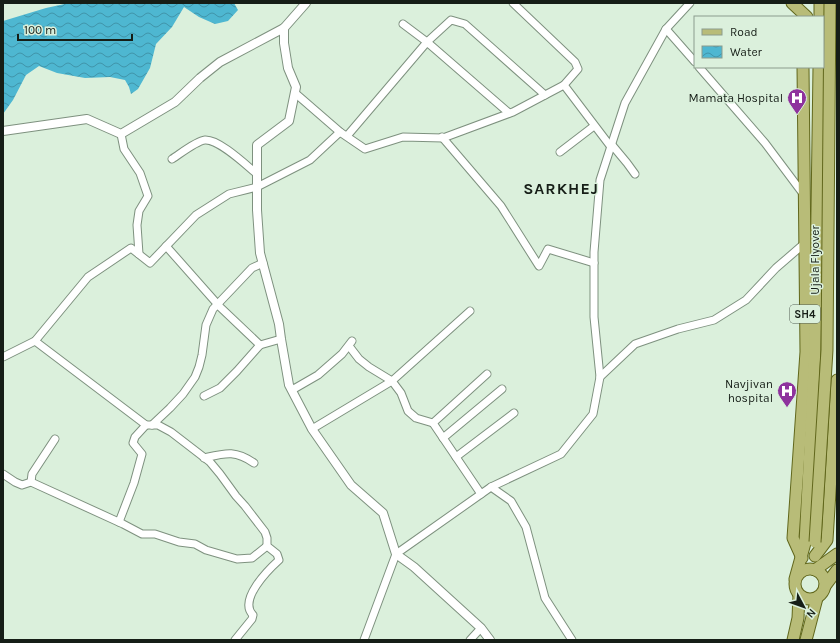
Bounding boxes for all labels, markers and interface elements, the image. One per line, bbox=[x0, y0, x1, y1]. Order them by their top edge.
scale bar bbox=[18, 16, 132, 42]
legend bbox=[694, 16, 824, 68]
text: 100 m bbox=[24, 23, 56, 37]
text: Road bbox=[730, 25, 758, 39]
text: Water bbox=[730, 45, 763, 59]
hospital icon: Mamata Hospital bbox=[786, 87, 808, 115]
place label: Mamata Hospital bbox=[688, 91, 783, 105]
district label: SARKHEJ bbox=[523, 179, 599, 198]
street label: Ujala Flyover bbox=[808, 225, 822, 295]
road number: SH4 bbox=[790, 305, 820, 323]
place label: Navjivan hospital bbox=[725, 377, 773, 405]
hospital icon: Navjivan hospital bbox=[776, 380, 798, 408]
north arrow bbox=[784, 587, 824, 627]
text: N bbox=[804, 606, 819, 620]

